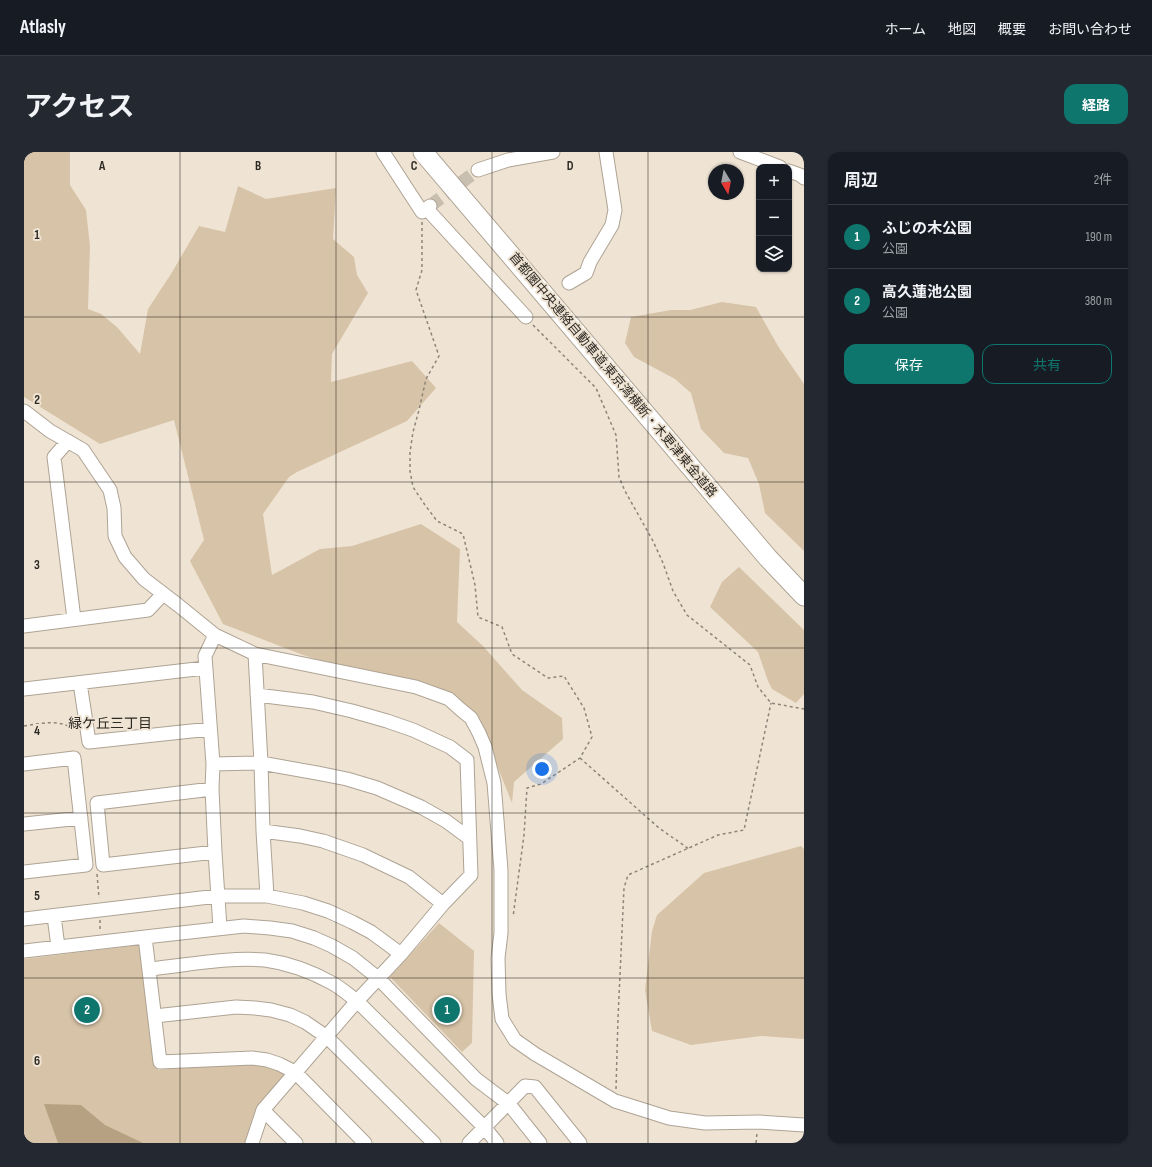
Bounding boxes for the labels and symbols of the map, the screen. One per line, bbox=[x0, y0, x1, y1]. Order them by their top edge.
text: A bbox=[98, 158, 106, 174]
text: B bbox=[255, 158, 261, 174]
text: C bbox=[411, 158, 418, 174]
text: D bbox=[567, 158, 574, 174]
north arrow bbox=[708, 164, 744, 200]
text: 1 bbox=[34, 227, 40, 243]
street label: 首都圏中央連絡自動車道;東京湾横断・木更津東金道路 bbox=[506, 249, 720, 501]
text: 2 bbox=[34, 392, 40, 408]
text: 3 bbox=[34, 557, 40, 573]
district label: 緑ケ丘三丁目 bbox=[68, 715, 152, 732]
text: 4 bbox=[34, 723, 40, 739]
your location bbox=[532, 759, 552, 779]
text: 5 bbox=[34, 888, 40, 904]
pin: 2 bbox=[74, 995, 100, 1025]
pin: 1 bbox=[434, 995, 460, 1025]
text: 6 bbox=[34, 1053, 40, 1069]

